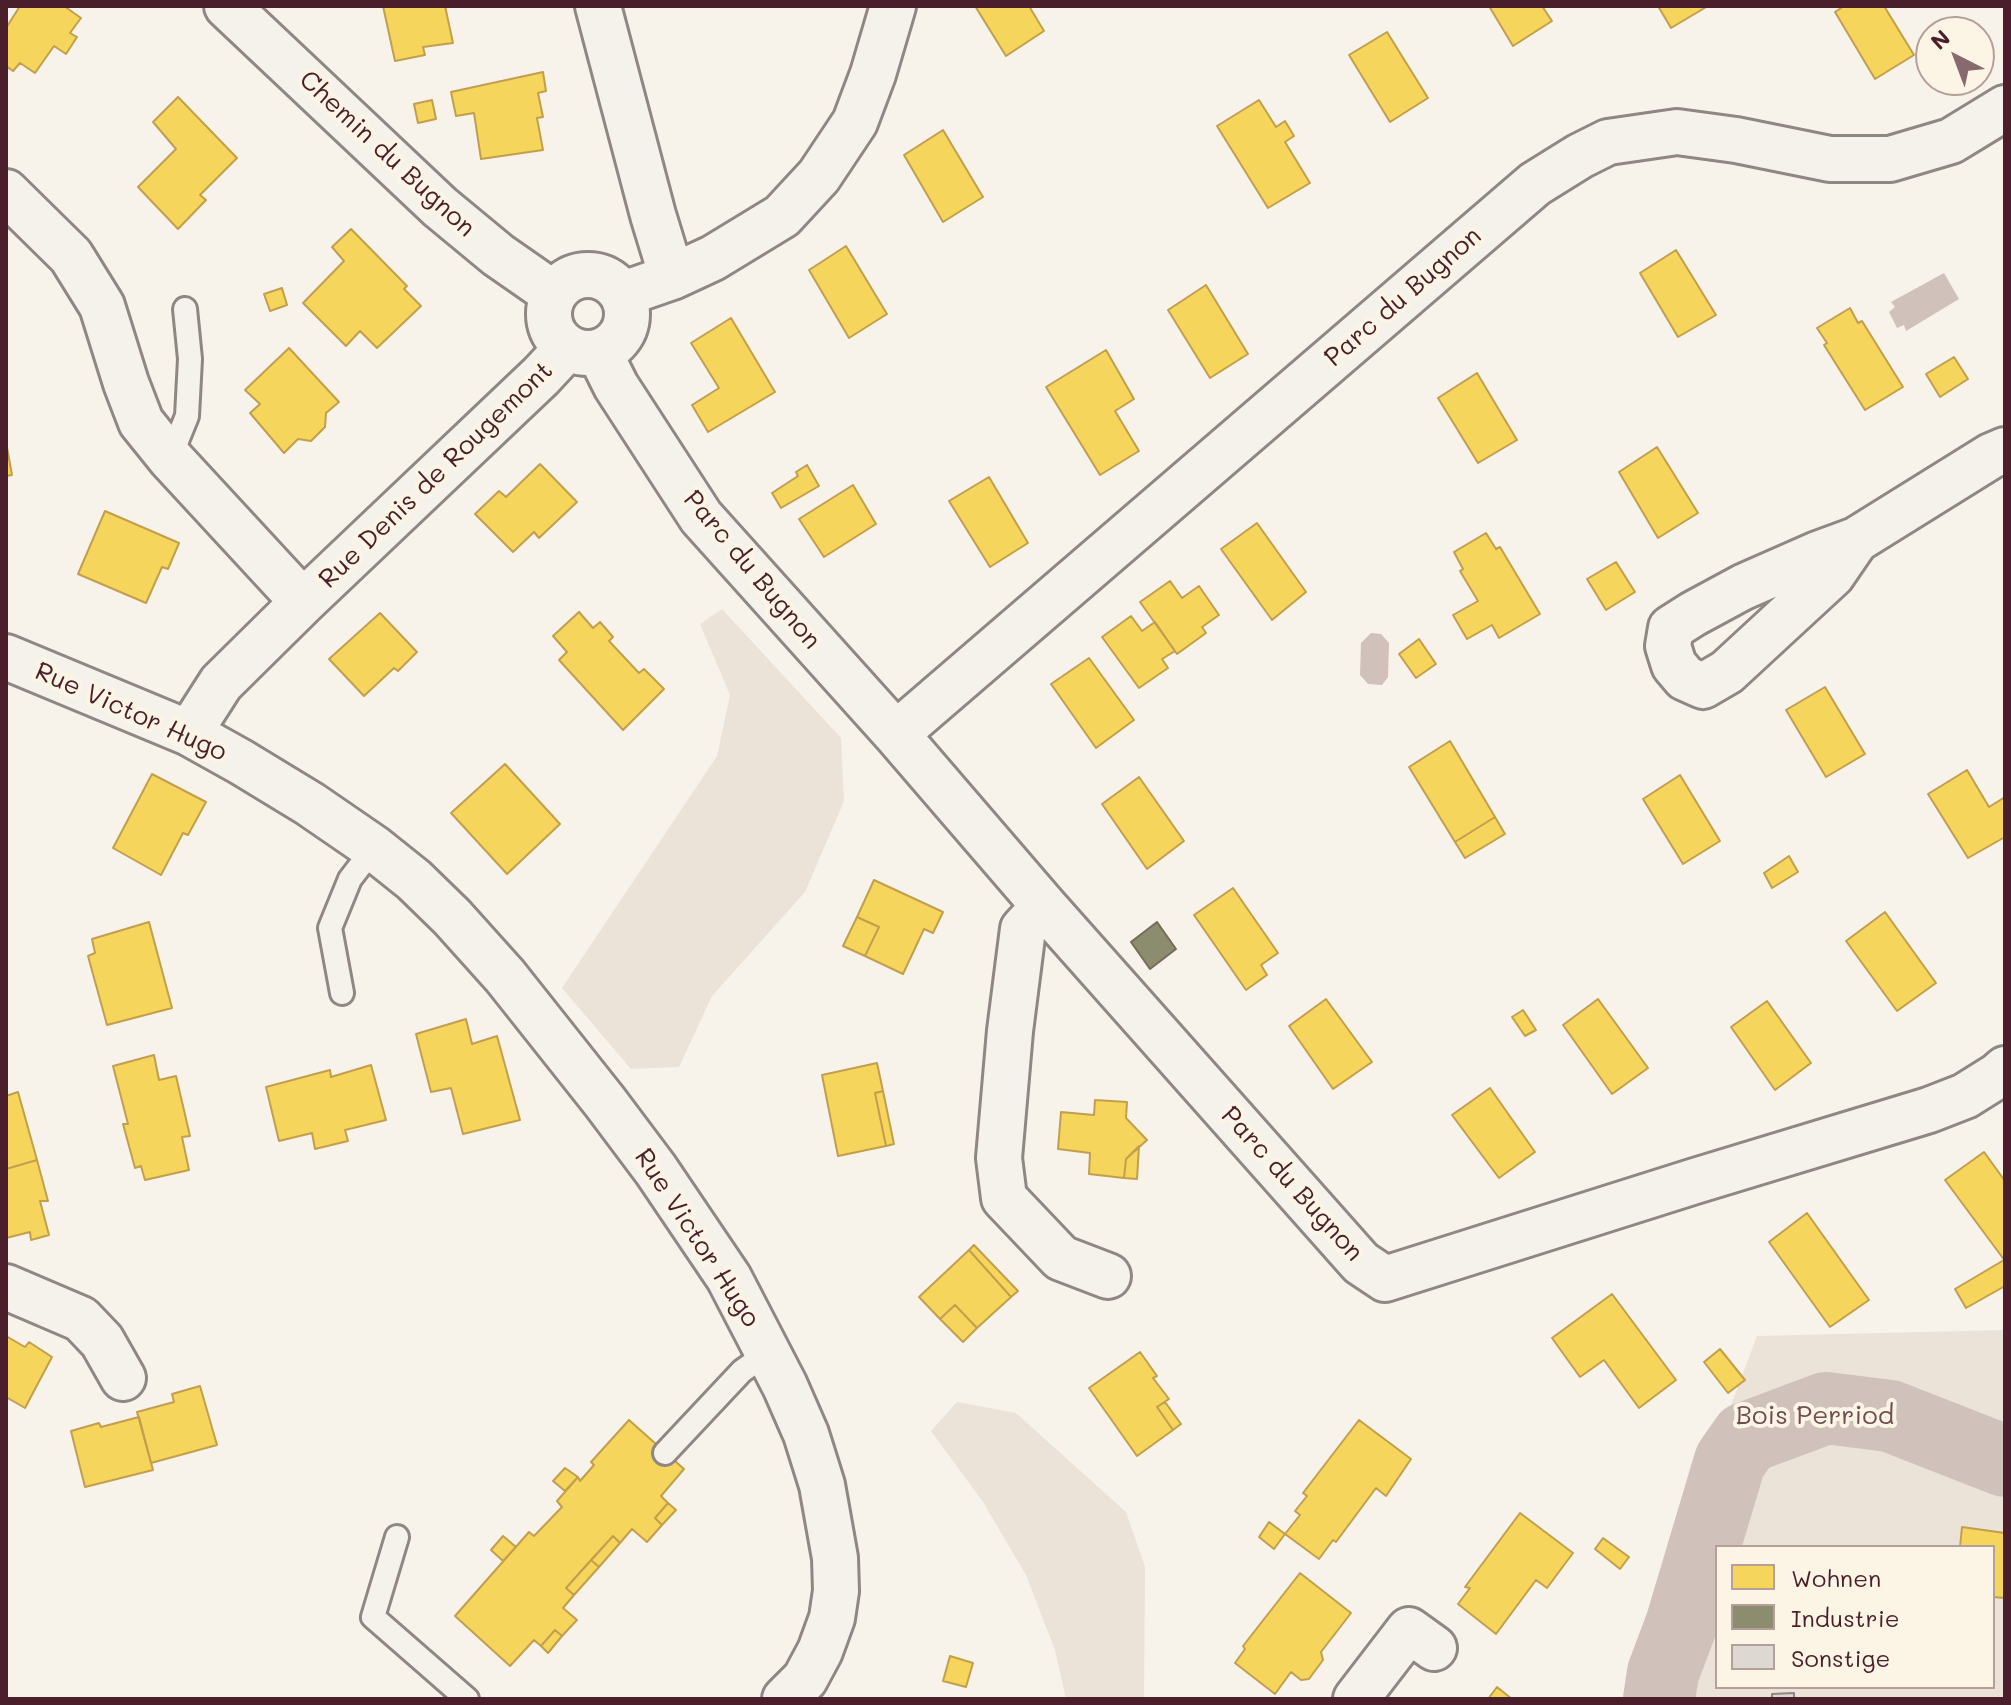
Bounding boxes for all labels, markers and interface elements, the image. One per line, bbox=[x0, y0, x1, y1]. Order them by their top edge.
north arrow bbox=[1915, 16, 1995, 96]
text: N bbox=[1924, 23, 1956, 56]
street label: Chemin du Bugnon bbox=[292, 64, 482, 244]
street label: Parc du Bugnon bbox=[1318, 220, 1488, 374]
street label: Rue Denis de Rougemont bbox=[313, 355, 559, 595]
street label: Parc du Bugnon bbox=[677, 484, 827, 656]
street label: Rue Victor Hugo bbox=[30, 656, 232, 768]
street label: Parc du Bugnon bbox=[1214, 1100, 1370, 1268]
street label: Rue Victor Hugo bbox=[628, 1143, 766, 1333]
park label: Bois Perriod bbox=[1736, 1400, 1894, 1432]
legend bbox=[1715, 1545, 1995, 1689]
text: Wohnen bbox=[1791, 1562, 1881, 1593]
text: Industrie bbox=[1791, 1602, 1900, 1633]
text: Sonstige bbox=[1791, 1642, 1890, 1673]

